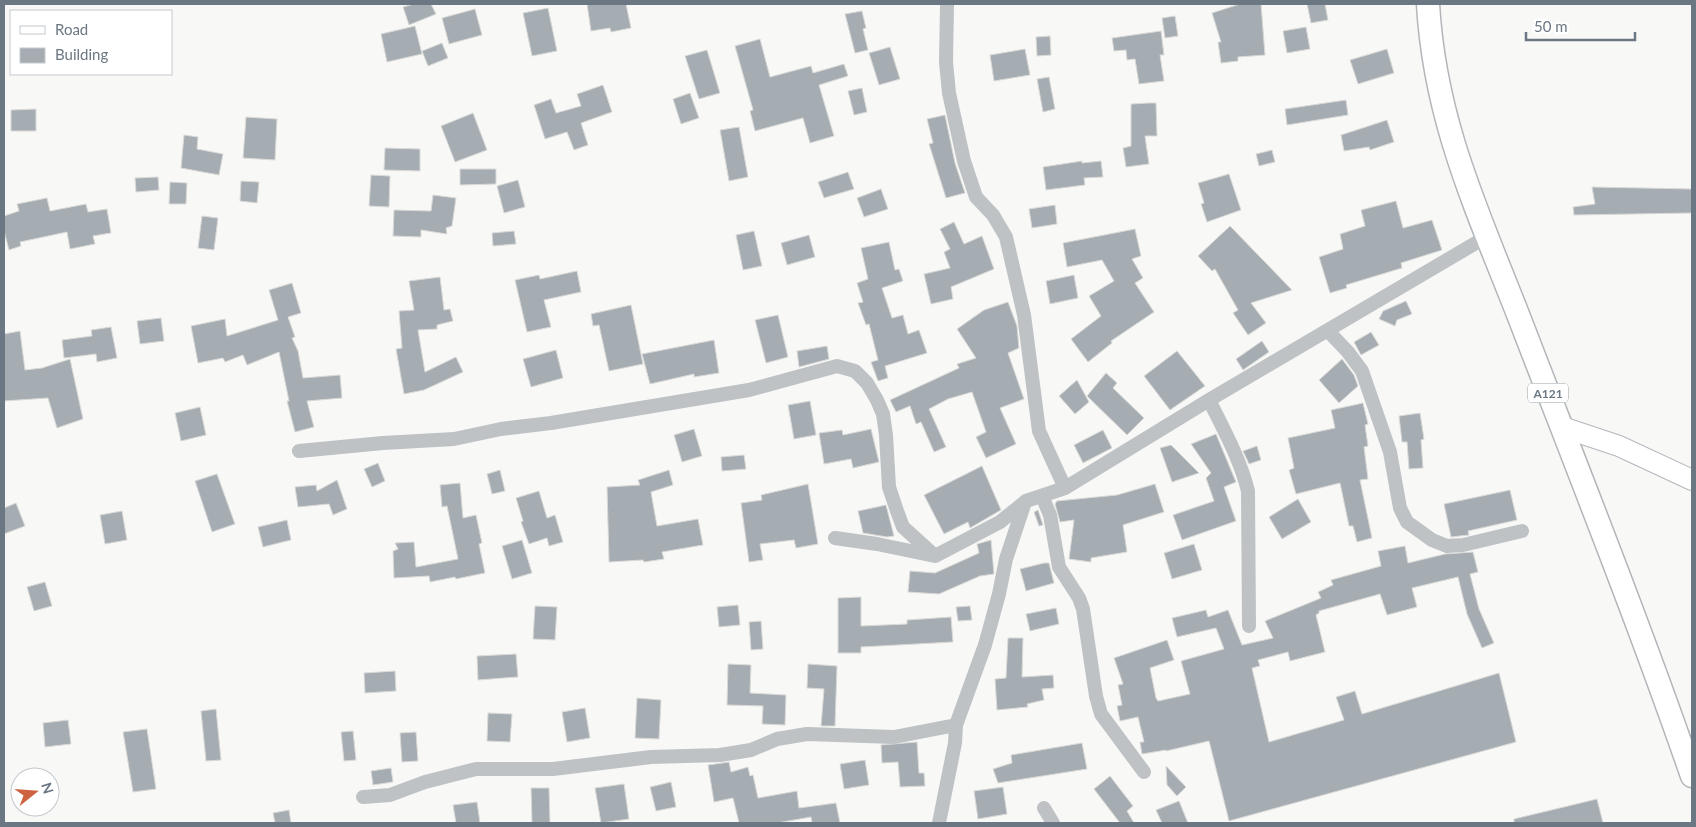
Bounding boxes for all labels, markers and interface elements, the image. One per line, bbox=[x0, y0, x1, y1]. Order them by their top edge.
legend bbox=[10, 10, 172, 75]
scale bar bbox=[1526, 10, 1635, 42]
text: 50 m bbox=[1534, 17, 1568, 35]
text: Road bbox=[55, 20, 88, 38]
text: Building bbox=[55, 45, 108, 63]
road number: A121 bbox=[1528, 383, 1568, 402]
north arrow bbox=[10, 767, 60, 817]
text: N bbox=[38, 780, 58, 796]

